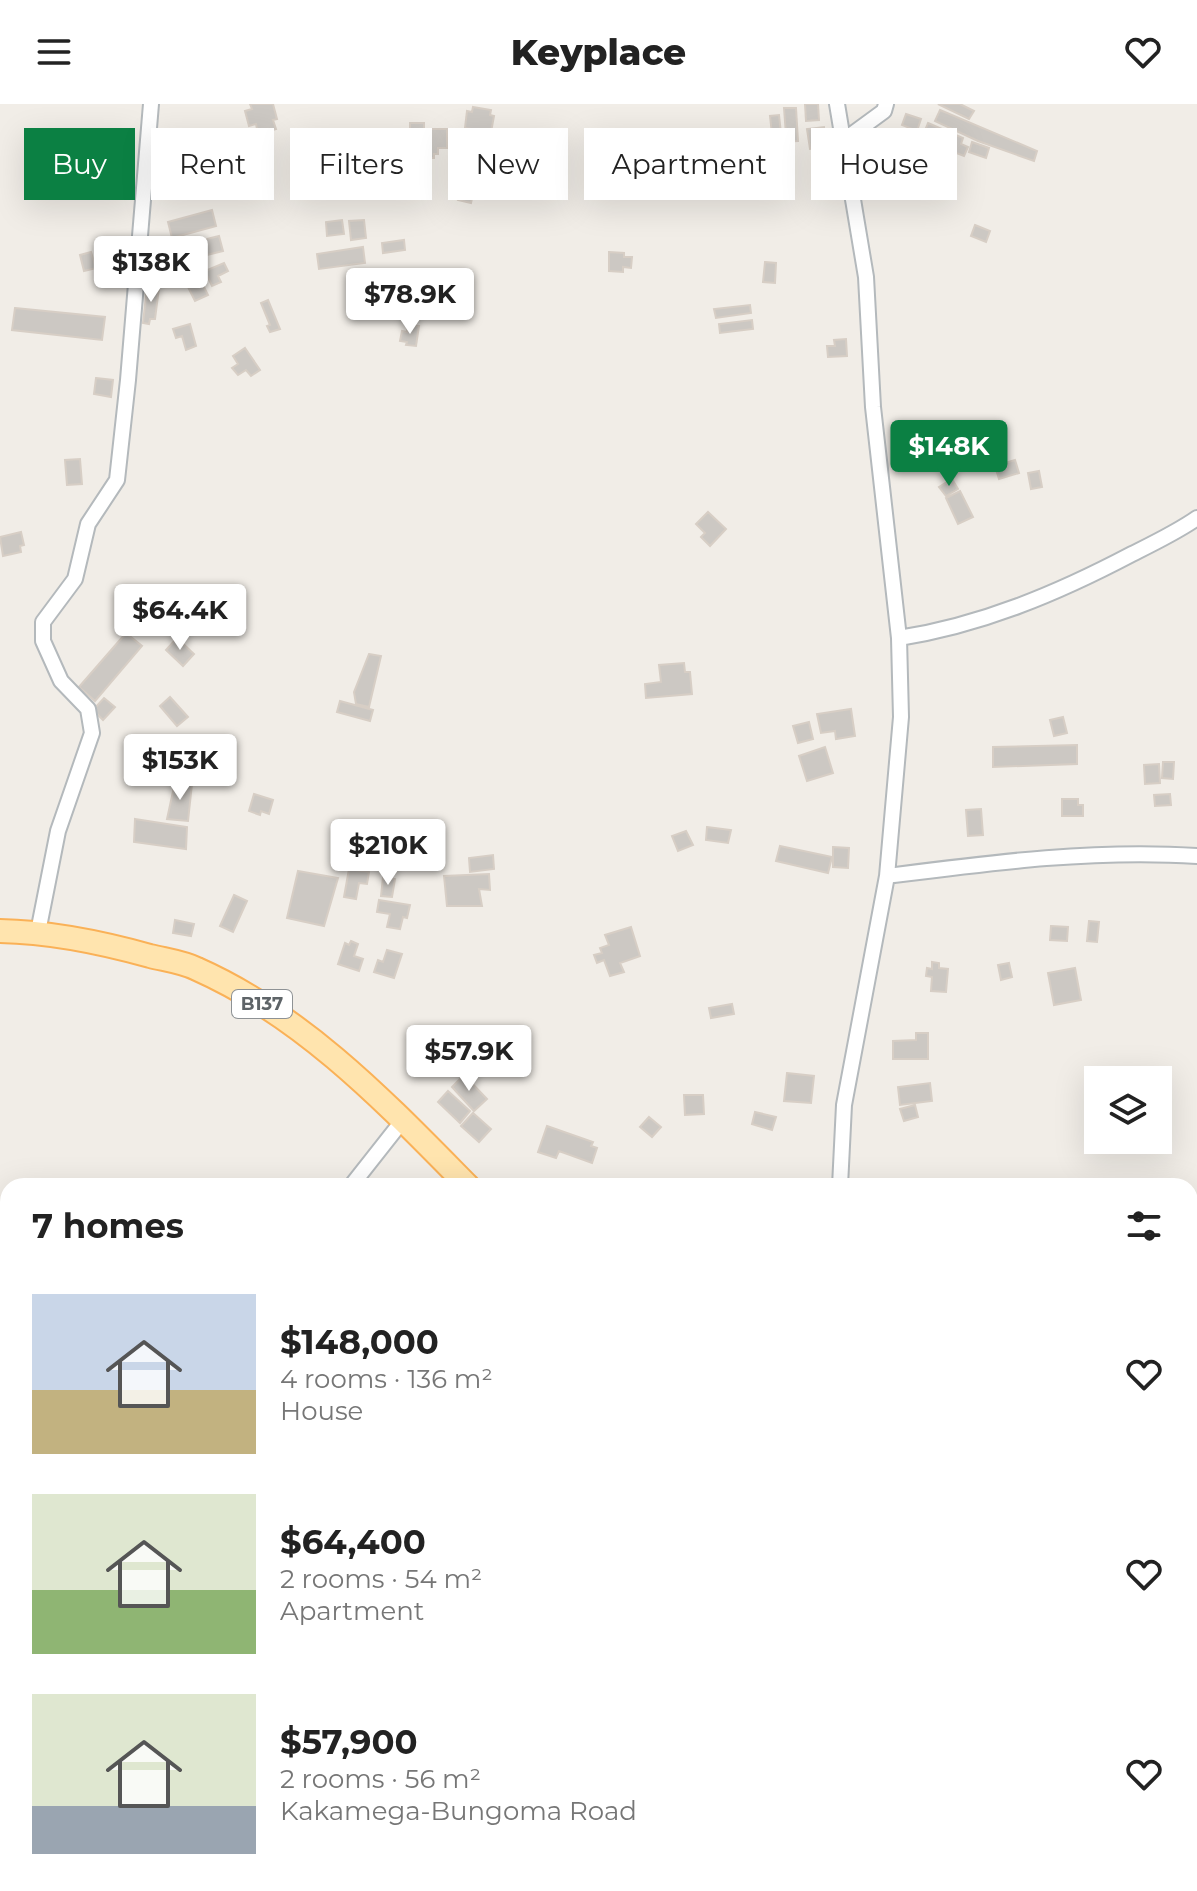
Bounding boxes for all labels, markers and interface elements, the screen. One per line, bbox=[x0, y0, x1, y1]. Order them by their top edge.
icon: menu bbox=[32, 30, 76, 74]
text: Keyplace bbox=[511, 30, 686, 74]
icon: heart bbox=[1121, 30, 1165, 74]
chip: Buy bbox=[24, 128, 135, 200]
chip: Rent bbox=[151, 128, 274, 200]
chip: Filters bbox=[290, 128, 432, 200]
chip: New bbox=[448, 128, 568, 200]
chip: Apartment bbox=[584, 128, 795, 200]
chip: House bbox=[811, 128, 957, 200]
pin: $138K bbox=[95, 236, 207, 304]
text: $138K bbox=[112, 246, 190, 278]
pin: $78.9K bbox=[345, 268, 475, 336]
text: $78.9K bbox=[364, 278, 456, 310]
pin: $148K bbox=[893, 420, 1005, 488]
text: $148K bbox=[908, 430, 990, 462]
pin: $64.4K bbox=[115, 584, 245, 652]
text: $64.4K bbox=[132, 594, 228, 626]
pin: $153K bbox=[124, 734, 236, 802]
text: $153K bbox=[142, 744, 218, 776]
pin: $210K bbox=[332, 819, 444, 887]
text: $210K bbox=[348, 829, 428, 861]
road number: B137 bbox=[232, 990, 292, 1018]
pin: $57.9K bbox=[404, 1025, 534, 1093]
text: $57.9K bbox=[424, 1035, 514, 1067]
map controls bbox=[1084, 1066, 1172, 1154]
button: layers bbox=[1084, 1066, 1172, 1154]
icon: filters bbox=[1122, 1204, 1166, 1248]
text: 7 homes bbox=[32, 1205, 184, 1247]
text: $148,000 bbox=[280, 1321, 439, 1363]
icon: home bbox=[96, 1326, 192, 1422]
icon: heart bbox=[1122, 1352, 1166, 1396]
text: 4 rooms · 136 m² bbox=[280, 1363, 493, 1395]
text: House bbox=[280, 1395, 363, 1427]
text: $64,400 bbox=[280, 1521, 426, 1563]
icon: home bbox=[96, 1526, 192, 1622]
icon: heart bbox=[1122, 1552, 1166, 1596]
text: 2 rooms · 54 m² bbox=[280, 1563, 482, 1595]
text: Apartment bbox=[280, 1595, 424, 1627]
text: $57,900 bbox=[280, 1721, 418, 1763]
icon: home bbox=[96, 1726, 192, 1822]
icon: heart bbox=[1122, 1752, 1166, 1796]
text: 2 rooms · 56 m² bbox=[280, 1763, 481, 1795]
text: Kakamega-Bungoma Road bbox=[280, 1795, 637, 1827]

